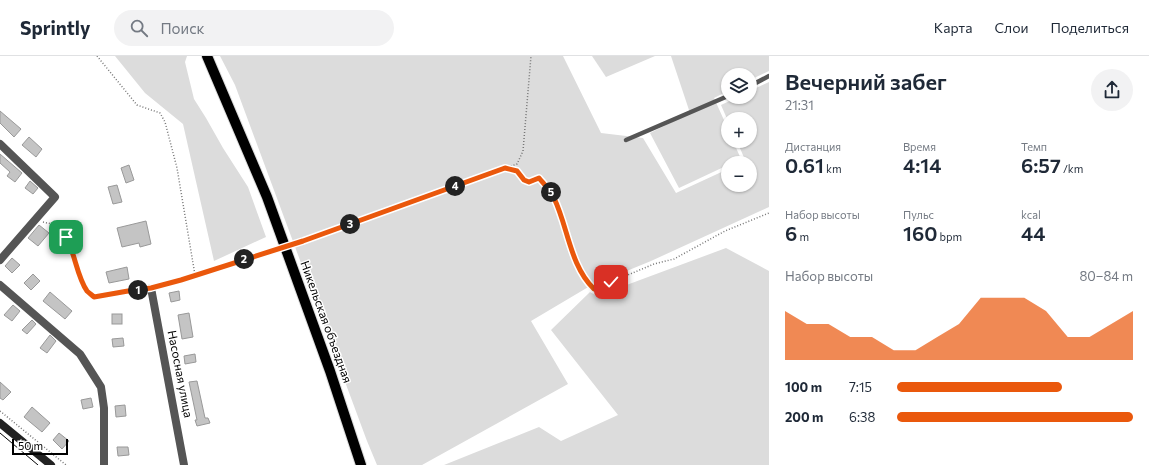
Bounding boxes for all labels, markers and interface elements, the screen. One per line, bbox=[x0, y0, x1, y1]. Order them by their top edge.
search box bbox=[114, 10, 394, 46]
text: Sprintly bbox=[20, 16, 90, 39]
icon: search bbox=[128, 17, 150, 39]
text: Поиск bbox=[160, 19, 205, 37]
text: Карта bbox=[934, 19, 972, 36]
text: Слои bbox=[994, 19, 1029, 36]
text: Поделиться bbox=[1051, 19, 1129, 36]
map controls bbox=[721, 68, 757, 192]
button: layers bbox=[721, 68, 757, 104]
text: Вечерний забег bbox=[785, 68, 947, 95]
button: share bbox=[1091, 69, 1133, 111]
text: 21:31 bbox=[785, 97, 814, 113]
button: + bbox=[721, 112, 757, 148]
text: Дистанция bbox=[785, 140, 841, 153]
text: Время bbox=[903, 140, 936, 153]
text: Темп bbox=[1021, 140, 1047, 153]
text: 0.61 bbox=[785, 153, 824, 177]
text: 4:14 bbox=[903, 153, 941, 177]
text: 6:57 bbox=[1021, 153, 1061, 177]
button: − bbox=[721, 156, 757, 192]
text: km bbox=[824, 162, 842, 175]
text: /km bbox=[1061, 162, 1083, 175]
pin: 4 bbox=[445, 176, 465, 196]
text: 4 bbox=[452, 179, 458, 192]
pin: 5 bbox=[541, 182, 561, 202]
text: 5 bbox=[548, 185, 554, 198]
text: Набор высоты bbox=[785, 208, 860, 221]
text: Пульс bbox=[903, 208, 934, 221]
text: kcal bbox=[1021, 208, 1041, 221]
pin: 3 bbox=[340, 214, 360, 234]
text: 3 bbox=[347, 217, 353, 230]
pin bbox=[49, 220, 83, 254]
text: 6 bbox=[785, 221, 797, 245]
text: 160 bbox=[903, 221, 937, 245]
text: 44 bbox=[1021, 221, 1045, 245]
icon: arrive bbox=[55, 226, 77, 248]
text: m bbox=[797, 230, 809, 243]
text: bpm bbox=[937, 230, 962, 243]
pin: 2 bbox=[234, 249, 254, 269]
text: 2 bbox=[241, 252, 247, 265]
street label: Никельская объездная bbox=[298, 259, 356, 385]
pin bbox=[594, 265, 628, 299]
text: Набор высоты bbox=[785, 268, 873, 284]
text: 80–84 m bbox=[1079, 268, 1133, 284]
icon: check bbox=[600, 271, 622, 293]
pin: 1 bbox=[128, 280, 148, 300]
text: 1 bbox=[136, 283, 140, 296]
street label: Насосная улица bbox=[166, 329, 196, 419]
text: 100 m bbox=[785, 379, 822, 395]
text: 7:15 bbox=[849, 379, 872, 395]
text: 200 m bbox=[785, 409, 823, 425]
text: 6:38 bbox=[849, 409, 875, 425]
scale bar bbox=[12, 437, 68, 456]
text: 50 m bbox=[18, 439, 43, 452]

